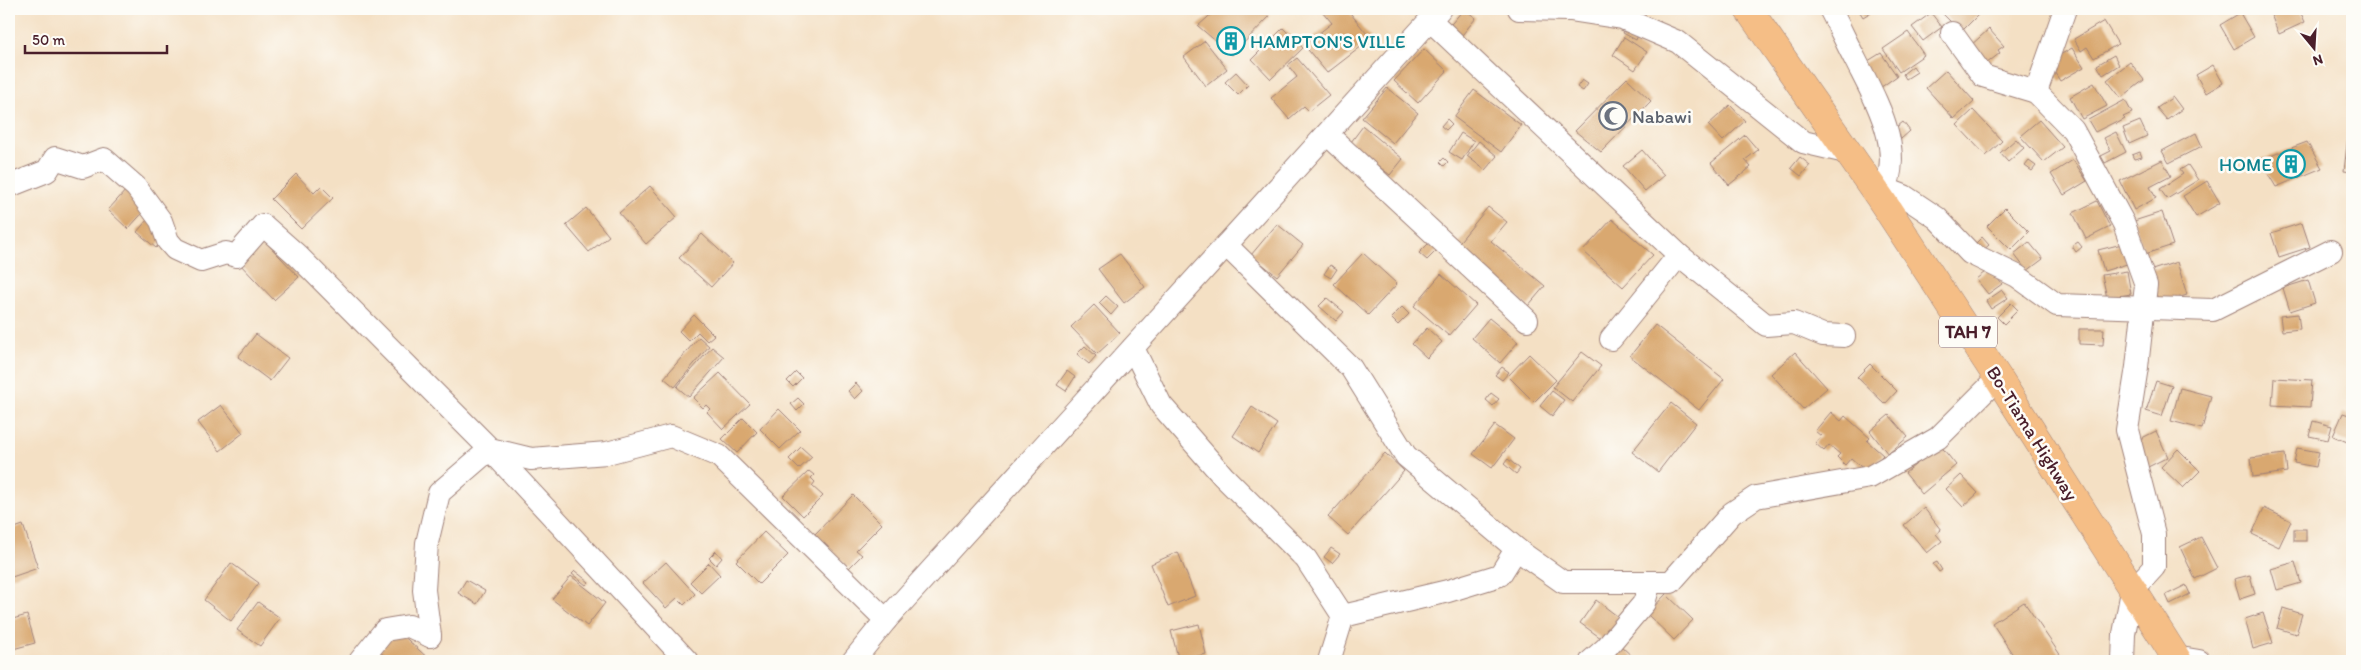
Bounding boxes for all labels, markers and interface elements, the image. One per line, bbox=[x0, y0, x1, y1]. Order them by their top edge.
scale bar bbox=[25, 22, 168, 54]
north arrow bbox=[2288, 22, 2338, 72]
building icon: HAMPTON'S VILLE bbox=[1216, 26, 1246, 56]
place label: HAMPTON'S VILLE bbox=[1250, 30, 1405, 53]
text: 50 m bbox=[32, 31, 65, 49]
text: N bbox=[2311, 50, 2325, 69]
mosque icon: Nabawi bbox=[1598, 101, 1628, 131]
place label: Nabawi bbox=[1632, 105, 1692, 128]
building icon: HOME bbox=[2276, 149, 2306, 179]
place label: HOME bbox=[2219, 153, 2272, 176]
road number: TAH 7 bbox=[1939, 316, 1997, 348]
street label: Bo-Tiama Highway bbox=[1982, 362, 2083, 505]

